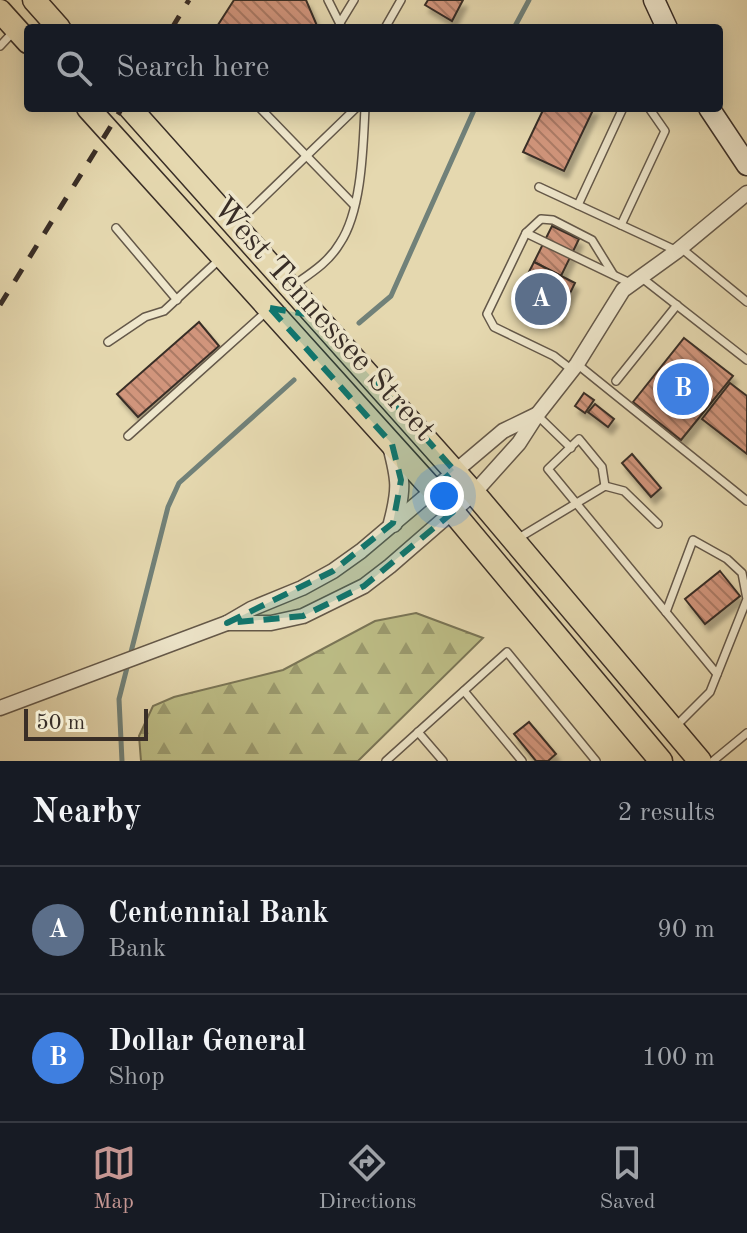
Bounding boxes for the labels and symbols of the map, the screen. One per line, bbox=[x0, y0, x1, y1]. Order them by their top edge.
street label: West Tennessee Street bbox=[206, 192, 440, 448]
pin: A bbox=[515, 269, 567, 329]
pin: B bbox=[657, 359, 709, 419]
your location bbox=[424, 476, 464, 516]
scale bar bbox=[24, 705, 148, 741]

